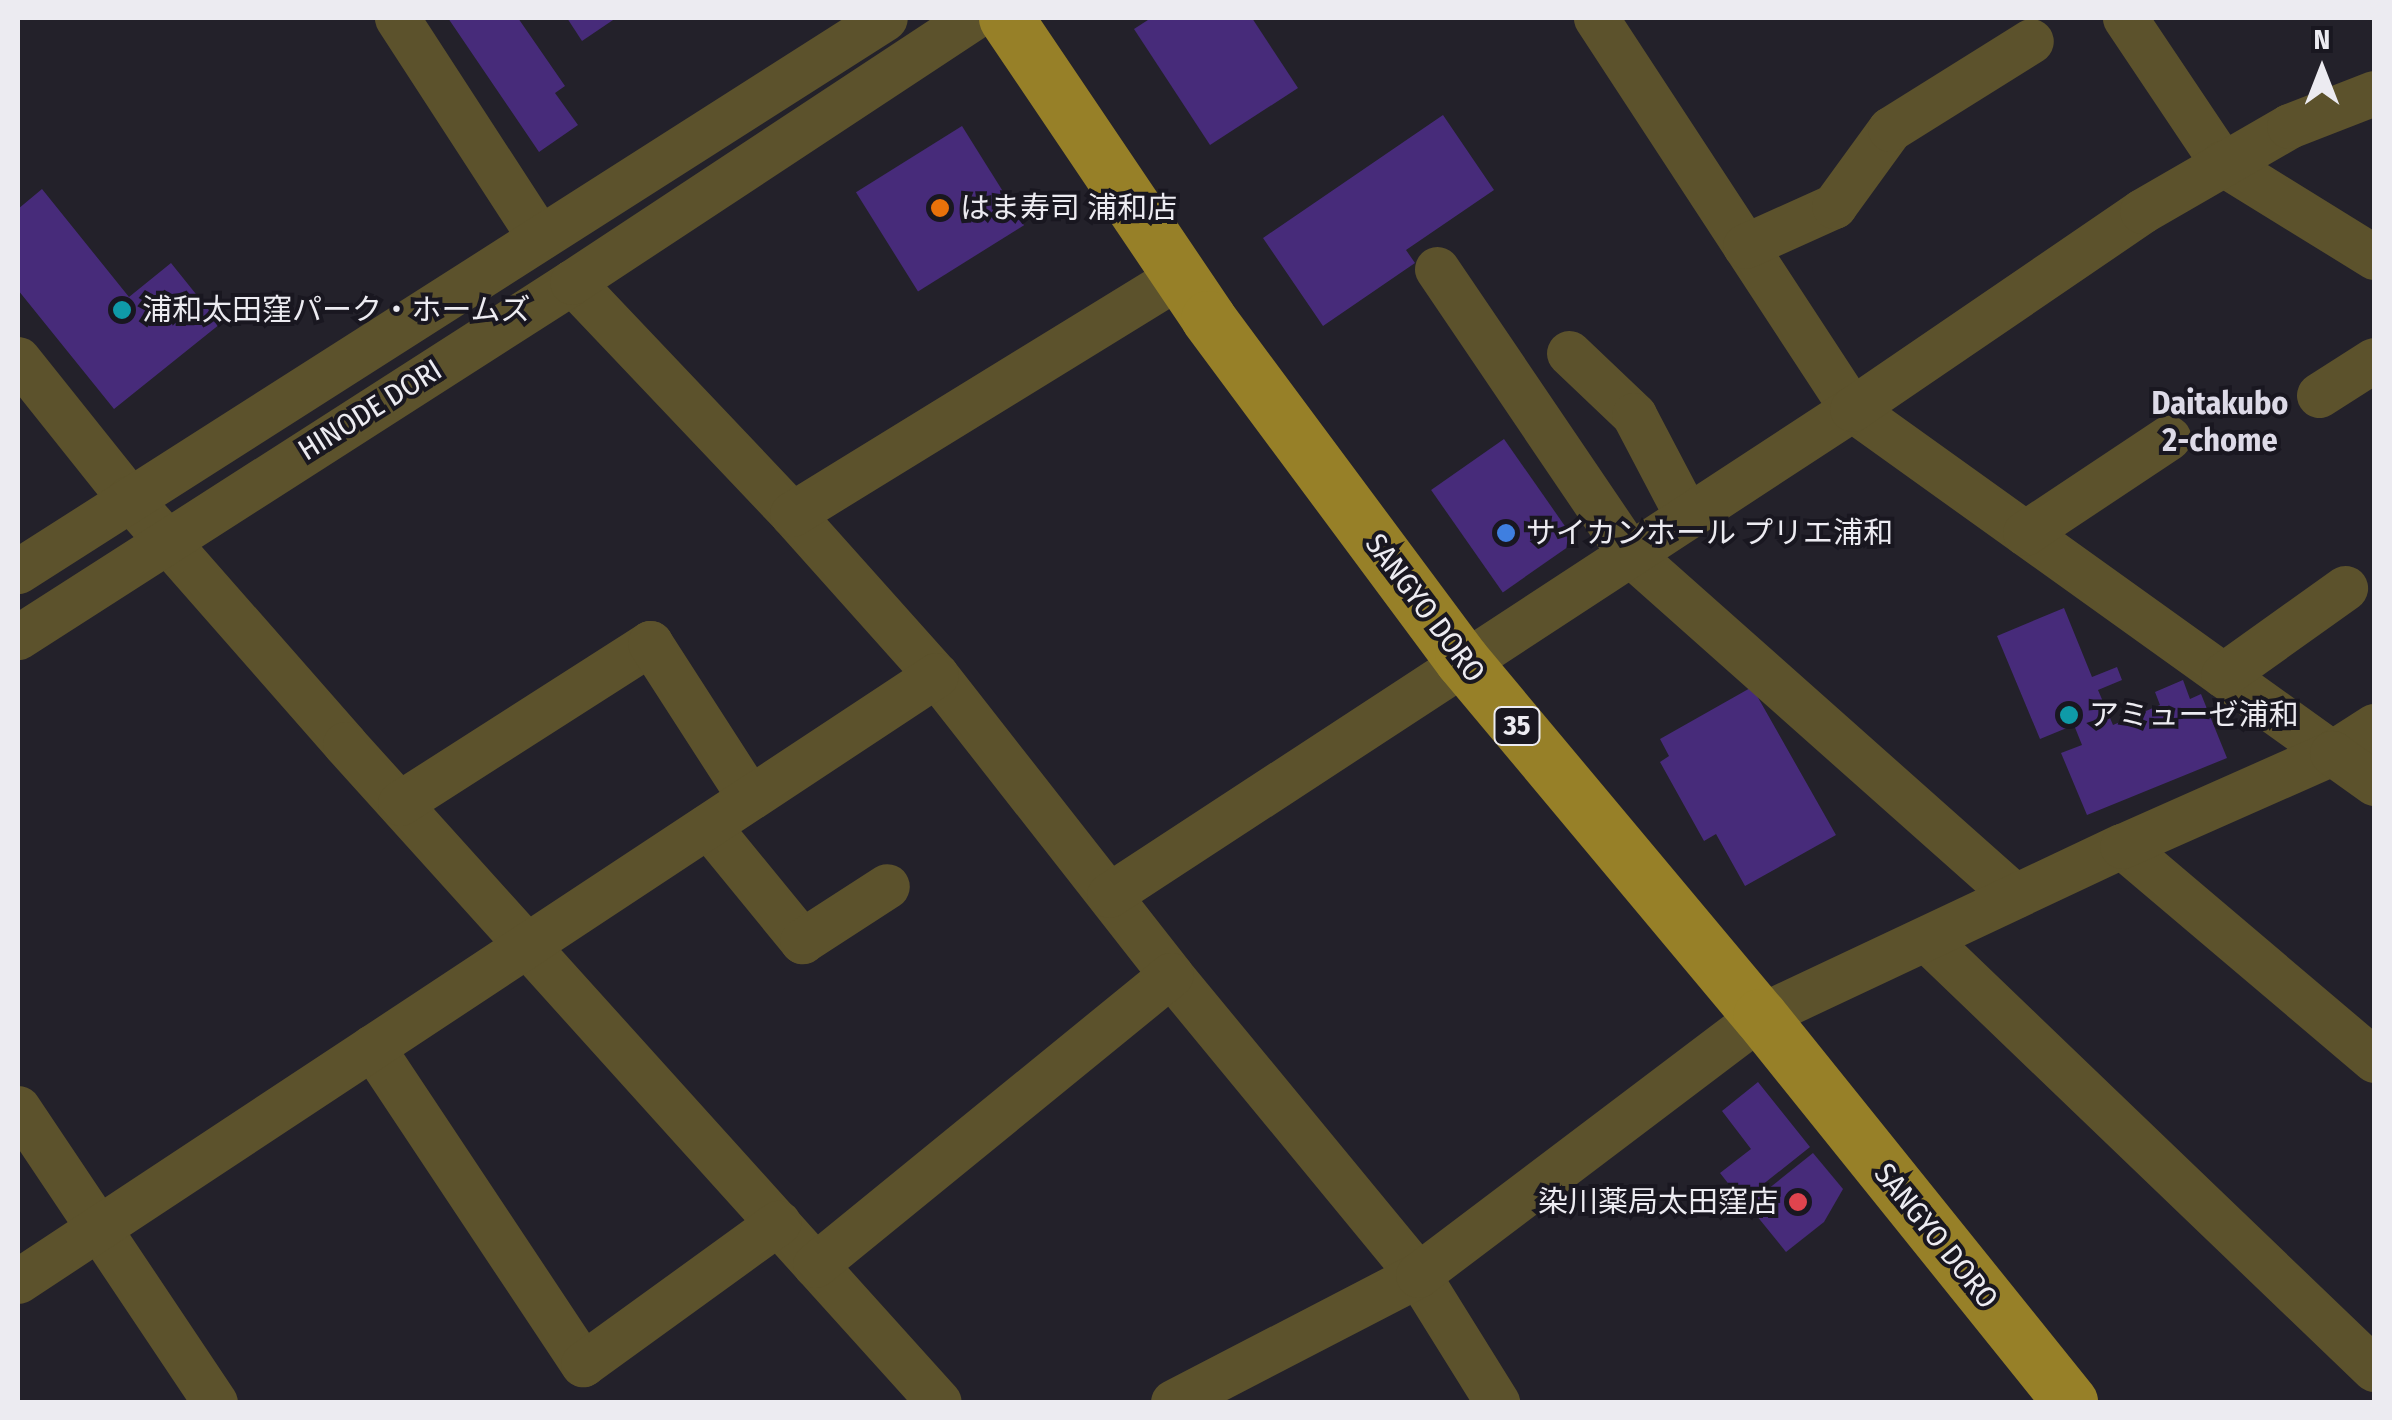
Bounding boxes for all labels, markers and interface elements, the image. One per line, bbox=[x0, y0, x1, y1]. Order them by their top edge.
north arrow bbox=[2272, 20, 2372, 120]
text: N bbox=[2314, 23, 2330, 56]
place label: はま寿司 浦和店 bbox=[960, 190, 1177, 226]
marker: はま寿司 浦和店 bbox=[929, 197, 951, 219]
place label: 浦和太田窪パーク・ホームズ bbox=[142, 292, 531, 328]
marker: 浦和太田窪パーク・ホームズ bbox=[111, 299, 133, 321]
street label: HINODE DORI bbox=[292, 352, 448, 468]
district label: Daitakubo 2-chome bbox=[2152, 385, 2288, 460]
place label: サイカンホール プリエ浦和 bbox=[1526, 515, 1893, 551]
marker: サイカンホール プリエ浦和 bbox=[1495, 522, 1517, 544]
street label: SANGYO DORO bbox=[1358, 527, 1492, 689]
place label: アミューゼ浦和 bbox=[2089, 697, 2299, 733]
road number: 35 bbox=[1492, 703, 1542, 749]
marker: アミューゼ浦和 bbox=[2058, 704, 2080, 726]
street label: SANGYO DORO bbox=[1867, 1156, 2005, 1316]
place label: 染川薬局太田窪店 bbox=[1538, 1184, 1778, 1220]
marker: 染川薬局太田窪店 bbox=[1787, 1191, 1809, 1213]

